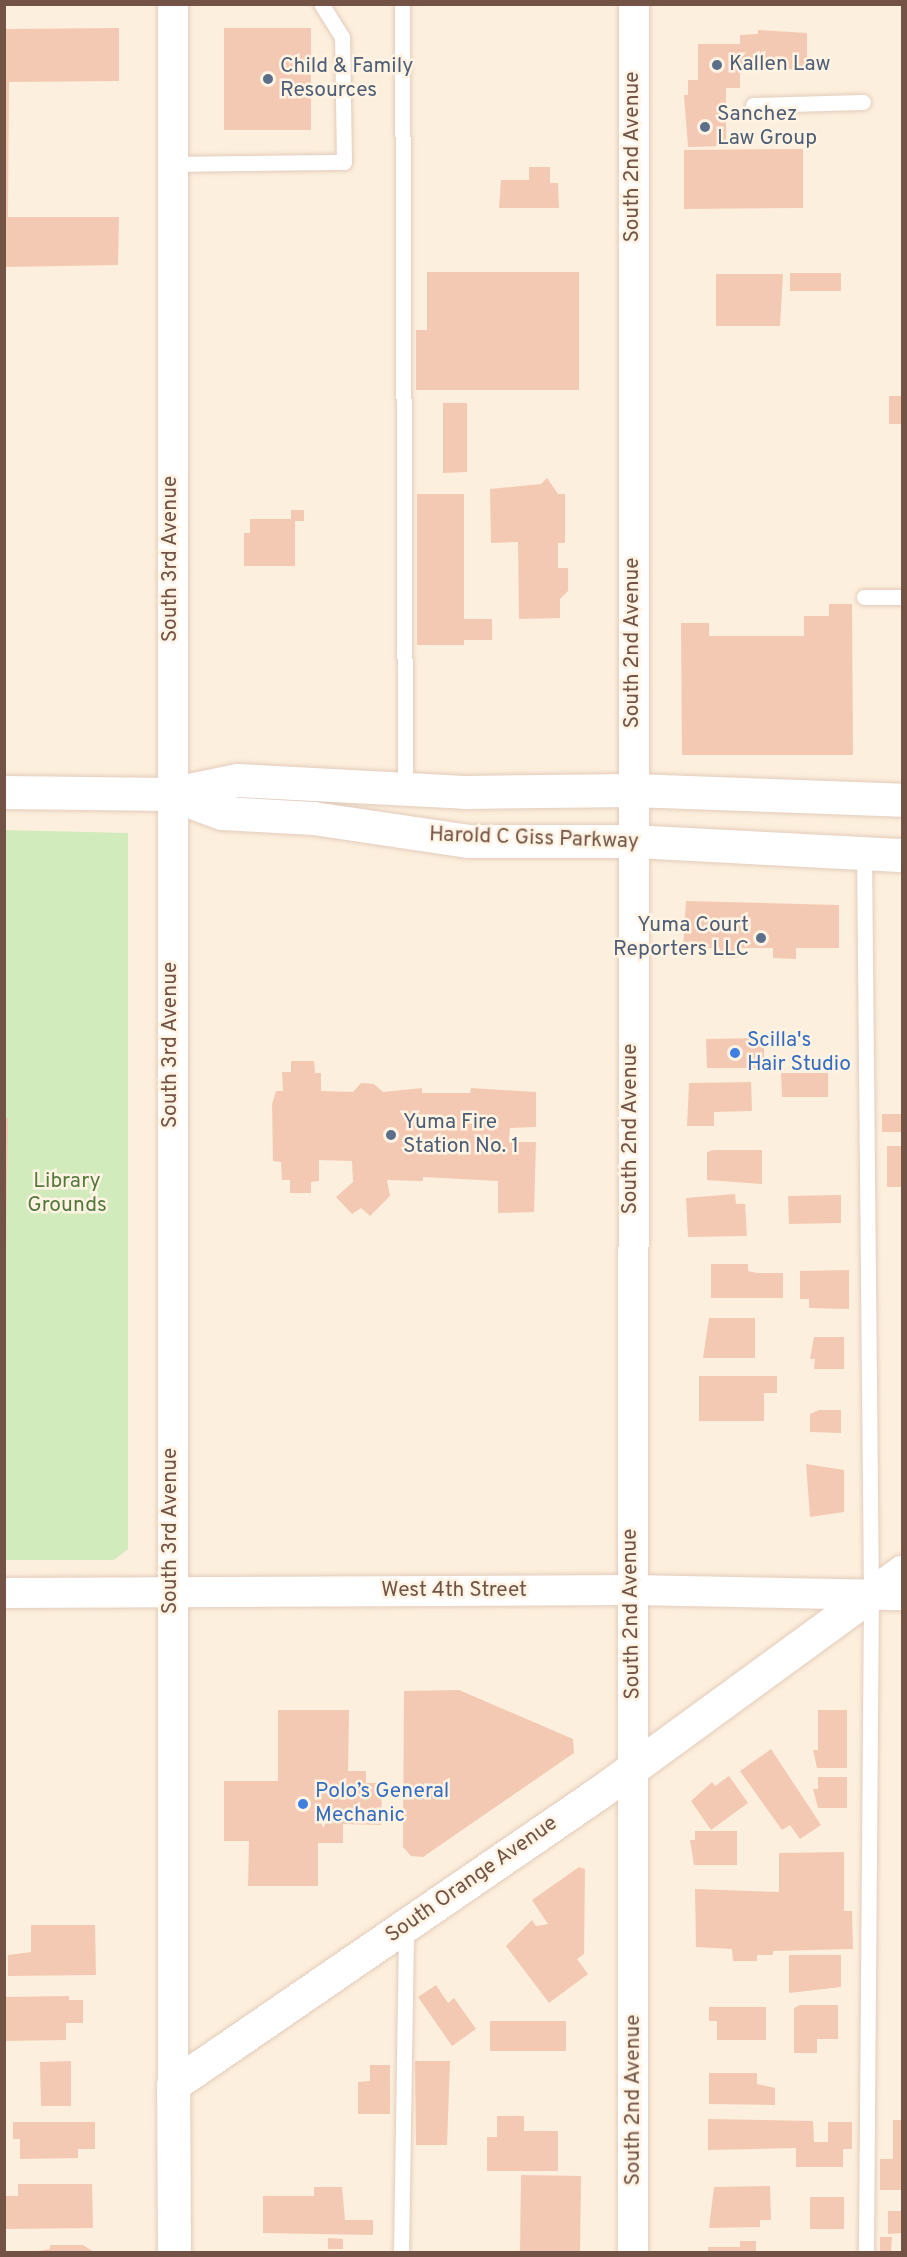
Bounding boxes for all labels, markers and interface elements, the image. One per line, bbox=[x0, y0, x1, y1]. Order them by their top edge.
place label: Kallen Law bbox=[729, 52, 830, 78]
place label: Child & Family Resources bbox=[280, 54, 413, 104]
marker: Kallen Law bbox=[710, 58, 724, 72]
street label: South 2nd Avenue bbox=[620, 71, 646, 243]
marker: Child & Family Resources bbox=[261, 72, 275, 86]
place label: Sanchez Law Group bbox=[717, 102, 817, 152]
marker: Sanchez Law Group bbox=[698, 120, 712, 134]
street label: South 3rd Avenue bbox=[158, 475, 184, 643]
street label: South 2nd Avenue bbox=[620, 557, 646, 729]
street label: Harold C Giss Parkway bbox=[429, 823, 639, 855]
place label: Yuma Court Reporters LLC bbox=[613, 913, 749, 963]
marker: Yuma Court Reporters LLC bbox=[754, 931, 768, 945]
street label: South 3rd Avenue bbox=[158, 961, 184, 1129]
place label: Scilla's Hair Studio bbox=[747, 1028, 851, 1078]
street label: South 2nd Avenue bbox=[618, 1043, 644, 1215]
marker: Scilla's Hair Studio bbox=[728, 1046, 742, 1060]
place label: Yuma Fire Station No. 1 bbox=[403, 1110, 519, 1160]
marker: Yuma Fire Station No. 1 bbox=[384, 1128, 398, 1142]
park label: Library Grounds bbox=[27, 1169, 107, 1219]
street label: South 3rd Avenue bbox=[158, 1447, 184, 1615]
street label: South 2nd Avenue bbox=[618, 1528, 646, 1700]
street label: West 4th Street bbox=[381, 1578, 527, 1604]
place label: Polo’s General Mechanic bbox=[315, 1779, 449, 1829]
marker: Polo’s General Mechanic bbox=[296, 1797, 310, 1811]
street label: South Orange Avenue bbox=[381, 1811, 563, 1949]
street label: South 2nd Avenue bbox=[621, 2014, 647, 2186]

